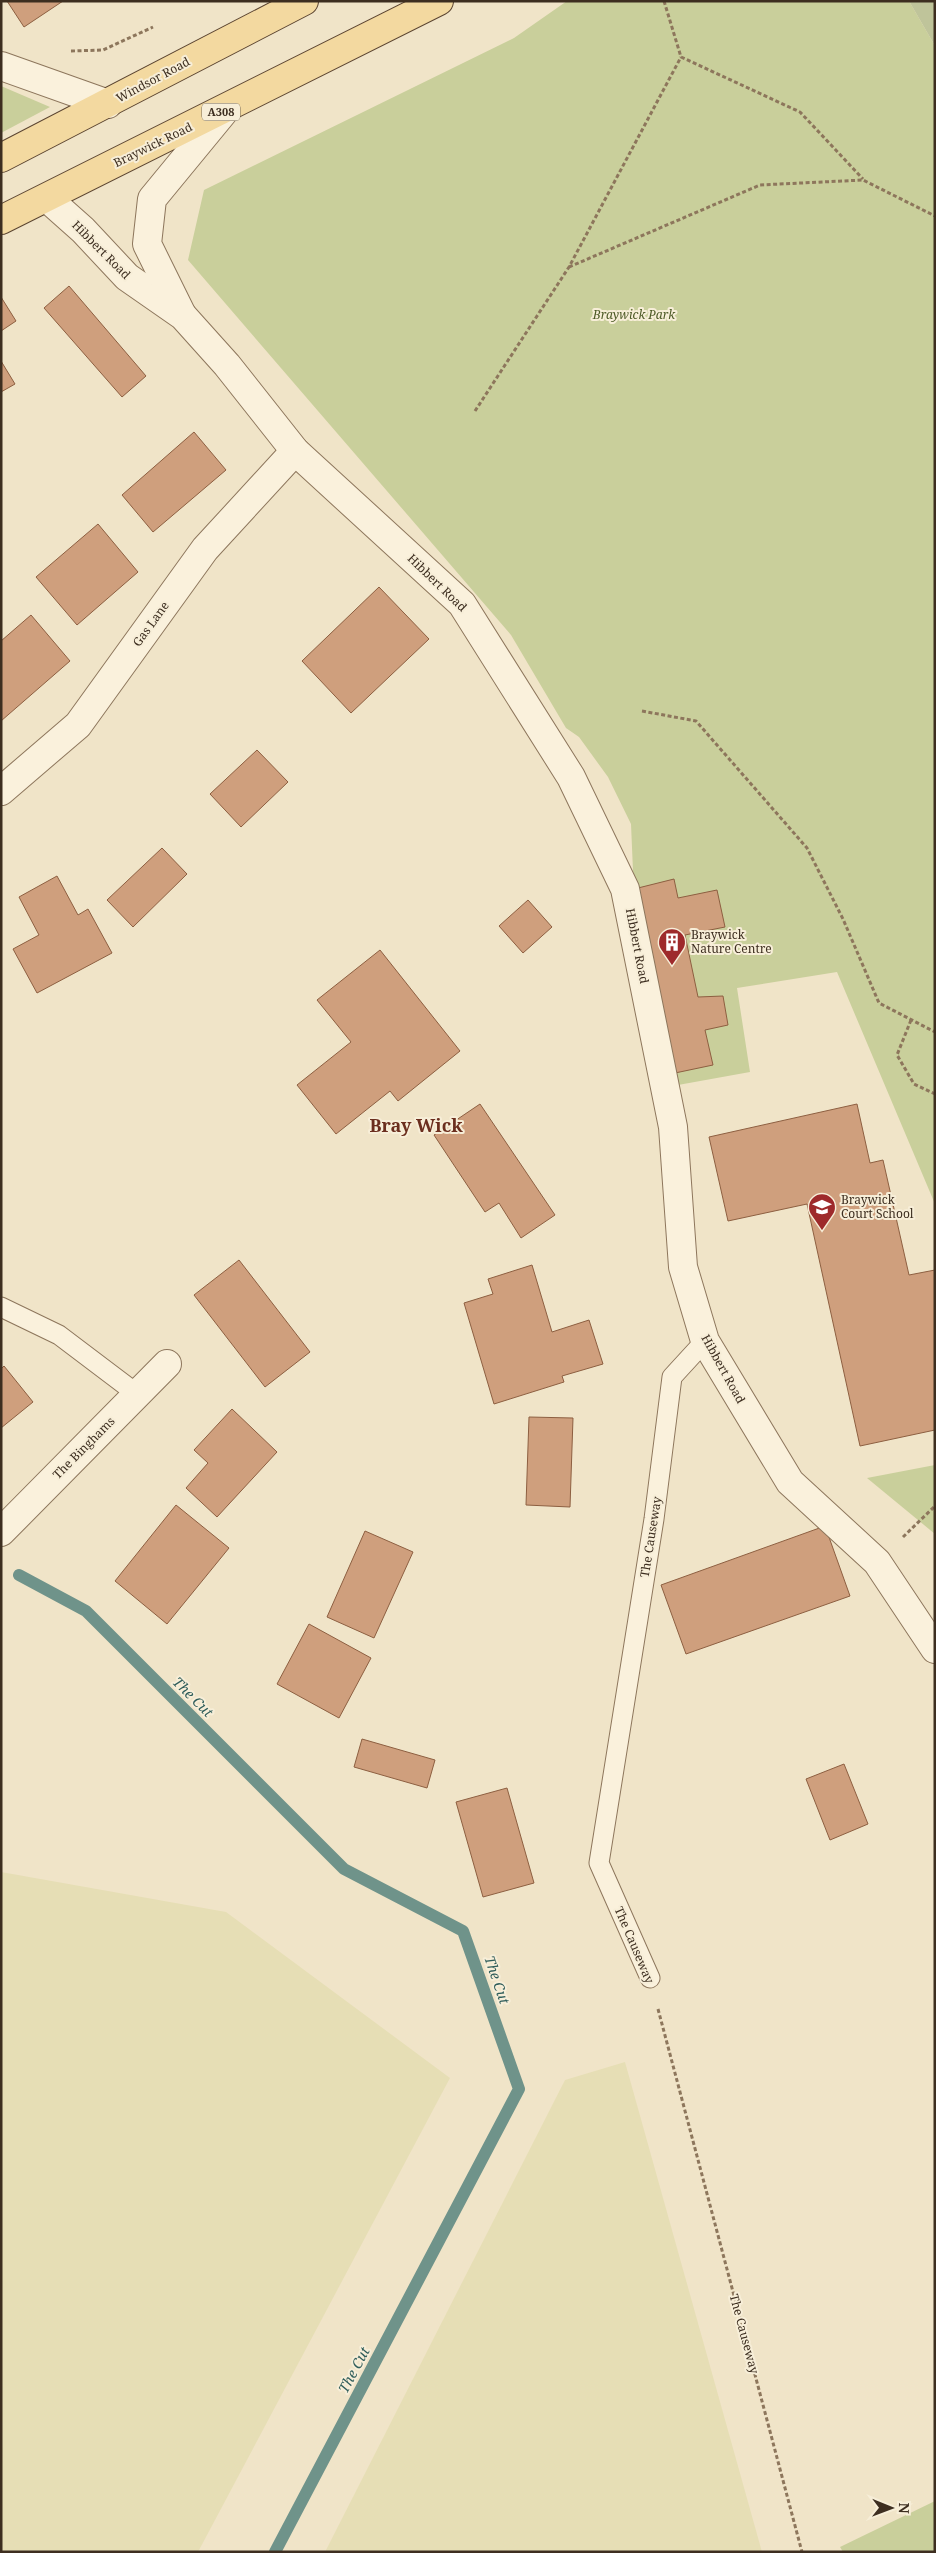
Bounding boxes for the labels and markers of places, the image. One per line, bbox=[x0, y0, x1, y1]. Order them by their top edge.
place label: Braywick Nature Centre bbox=[691, 926, 772, 957]
building icon: Braywick Nature Centre bbox=[657, 927, 687, 966]
place label: Braywick Court School bbox=[841, 1191, 914, 1222]
school or university icon: Braywick Court School bbox=[807, 1192, 837, 1231]

